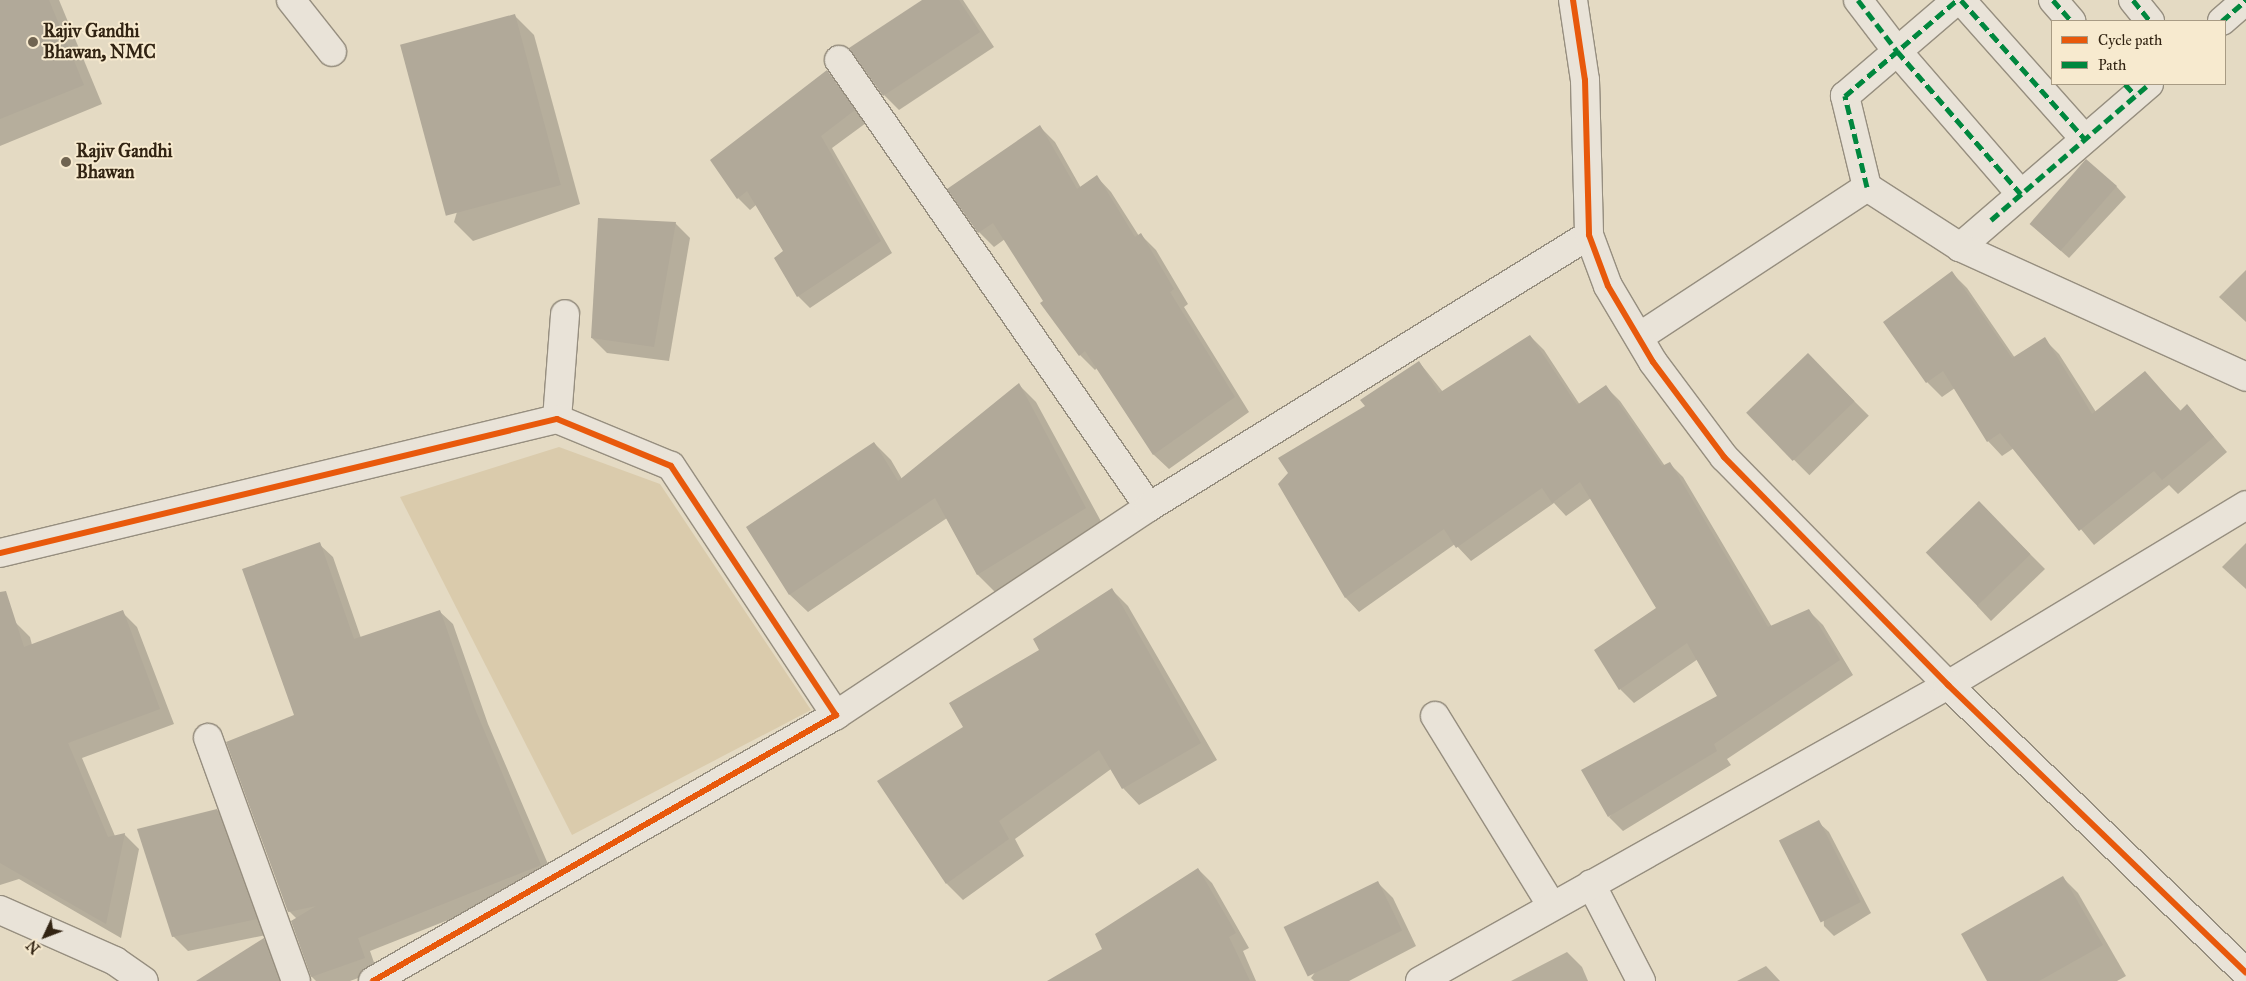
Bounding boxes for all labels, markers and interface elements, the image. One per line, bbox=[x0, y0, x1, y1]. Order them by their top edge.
legend bbox=[2051, 20, 2226, 85]
place label: Rajiv Gandhi Bhawan, NMC bbox=[43, 21, 156, 64]
text: Cycle path bbox=[2098, 31, 2162, 49]
marker: Rajiv Gandhi Bhawan, NMC bbox=[27, 36, 39, 48]
text: Path bbox=[2098, 56, 2126, 74]
place label: Rajiv Gandhi Bhawan bbox=[76, 141, 172, 183]
marker: Rajiv Gandhi Bhawan bbox=[60, 156, 72, 168]
north arrow bbox=[20, 911, 70, 961]
text: N bbox=[23, 936, 44, 957]

